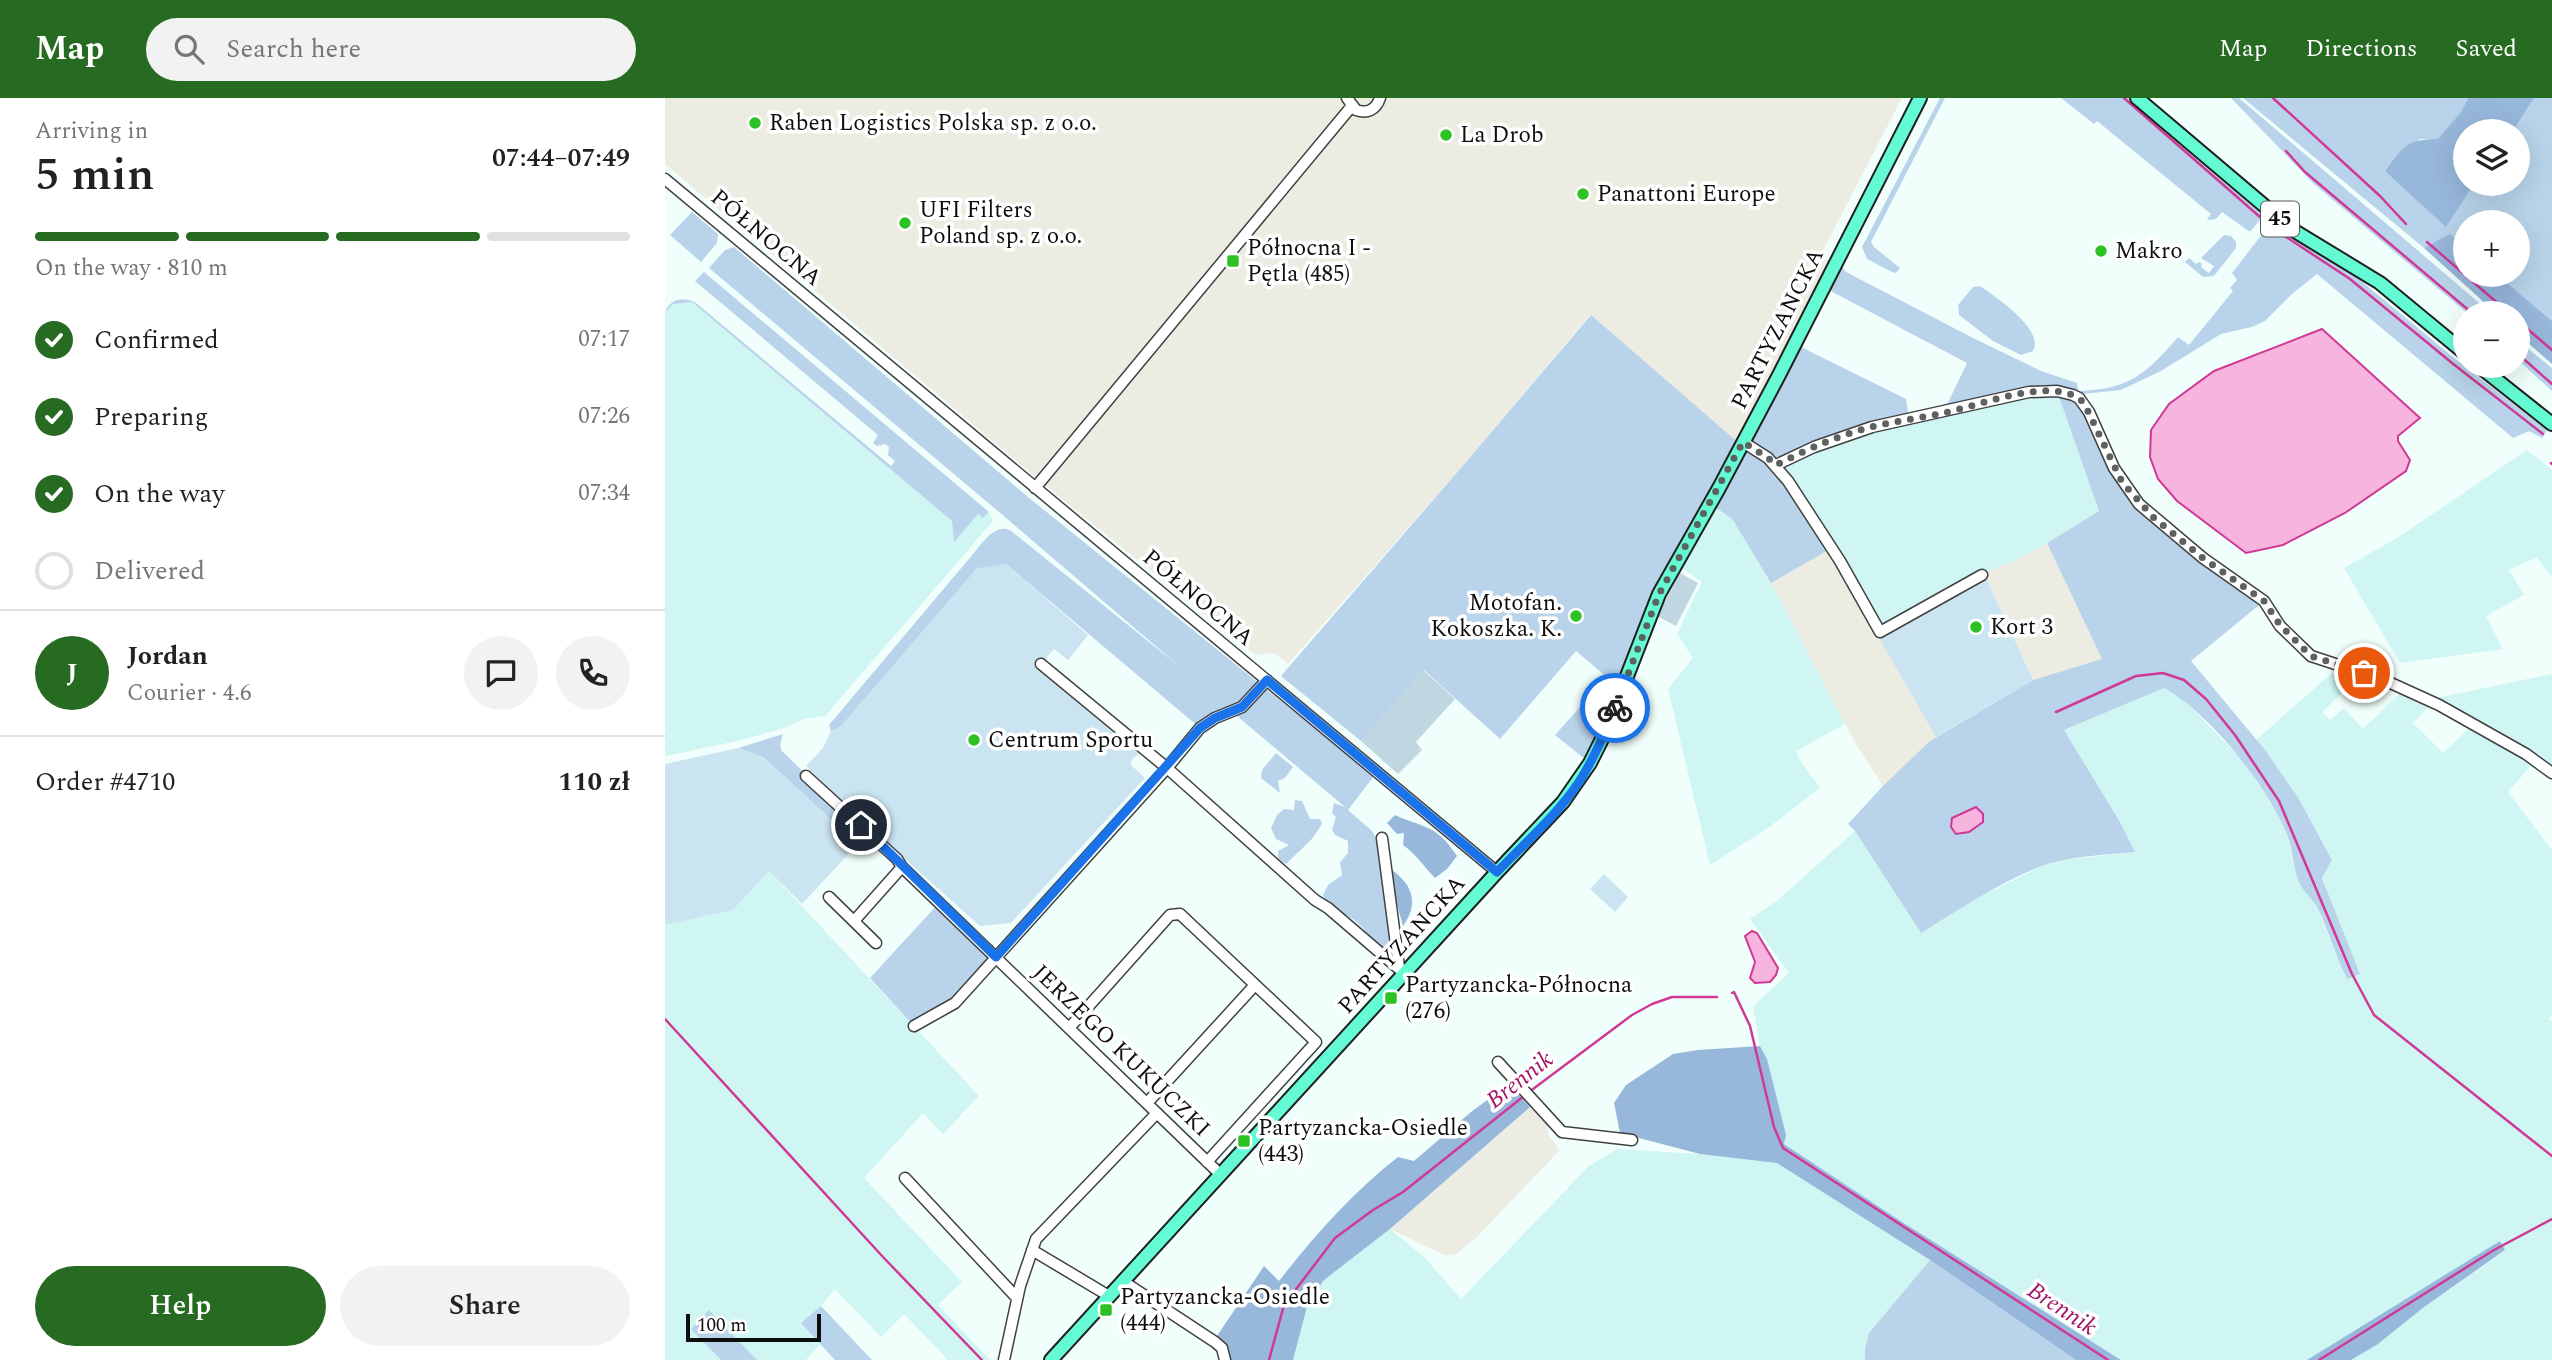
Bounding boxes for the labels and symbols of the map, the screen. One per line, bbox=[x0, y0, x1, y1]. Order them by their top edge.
place label: Raben Logistics Polska sp. z o.o. bbox=[769, 106, 1097, 141]
marker: Raben Logistics Polska sp. z o.o. bbox=[747, 115, 763, 131]
place label: La Drob bbox=[1460, 118, 1544, 153]
marker: La Drob bbox=[1438, 127, 1454, 143]
place label: Panattoni Europe bbox=[1597, 177, 1776, 212]
street label: PÓŁNOCNA bbox=[703, 181, 829, 295]
marker: Panattoni Europe bbox=[1575, 186, 1591, 202]
place label: UFI Filters Poland sp. z o.o. bbox=[919, 193, 1082, 254]
road number: 45 bbox=[2261, 202, 2299, 236]
marker: UFI Filters Poland sp. z o.o. bbox=[897, 215, 913, 231]
place label: Północna I - Pętla (485) bbox=[1247, 231, 1371, 292]
place label: Makro bbox=[2115, 234, 2183, 269]
street label: PARTYZANCKA bbox=[1722, 242, 1834, 416]
marker: Makro bbox=[2093, 243, 2109, 259]
marker: Północna I - Pętla (485) bbox=[1225, 253, 1241, 269]
street label: PÓŁNOCNA bbox=[1135, 541, 1261, 655]
place label: Motofan. Kokoszka. K. bbox=[1431, 586, 1562, 647]
marker: Motofan. Kokoszka. K. bbox=[1568, 608, 1584, 624]
place label: Kort 3 bbox=[1990, 610, 2053, 645]
marker: Kort 3 bbox=[1968, 619, 1984, 635]
pin bbox=[2334, 643, 2394, 703]
courier bbox=[1580, 673, 1650, 743]
place label: Centrum Sportu bbox=[988, 723, 1153, 758]
marker: Centrum Sportu bbox=[966, 732, 982, 748]
pin bbox=[831, 795, 891, 855]
street label: PARTYZANCKA bbox=[1330, 868, 1474, 1022]
street label: JERZEGO KUKUCZKI bbox=[1024, 956, 1218, 1146]
place label: Partyzancka-Północna (276) bbox=[1405, 968, 1632, 1029]
marker: Partyzancka-Północna (276) bbox=[1383, 990, 1399, 1006]
water label: Brennik bbox=[1479, 1042, 1561, 1118]
place label: Partyzancka-Osiedle (443) bbox=[1258, 1111, 1468, 1172]
marker: Partyzancka-Osiedle (443) bbox=[1236, 1133, 1252, 1149]
water label: Brennik bbox=[2020, 1273, 2104, 1345]
place label: Partyzancka-Osiedle (444) bbox=[1120, 1280, 1330, 1341]
marker: Partyzancka-Osiedle (444) bbox=[1098, 1302, 1114, 1318]
scale bar bbox=[686, 1311, 821, 1343]

